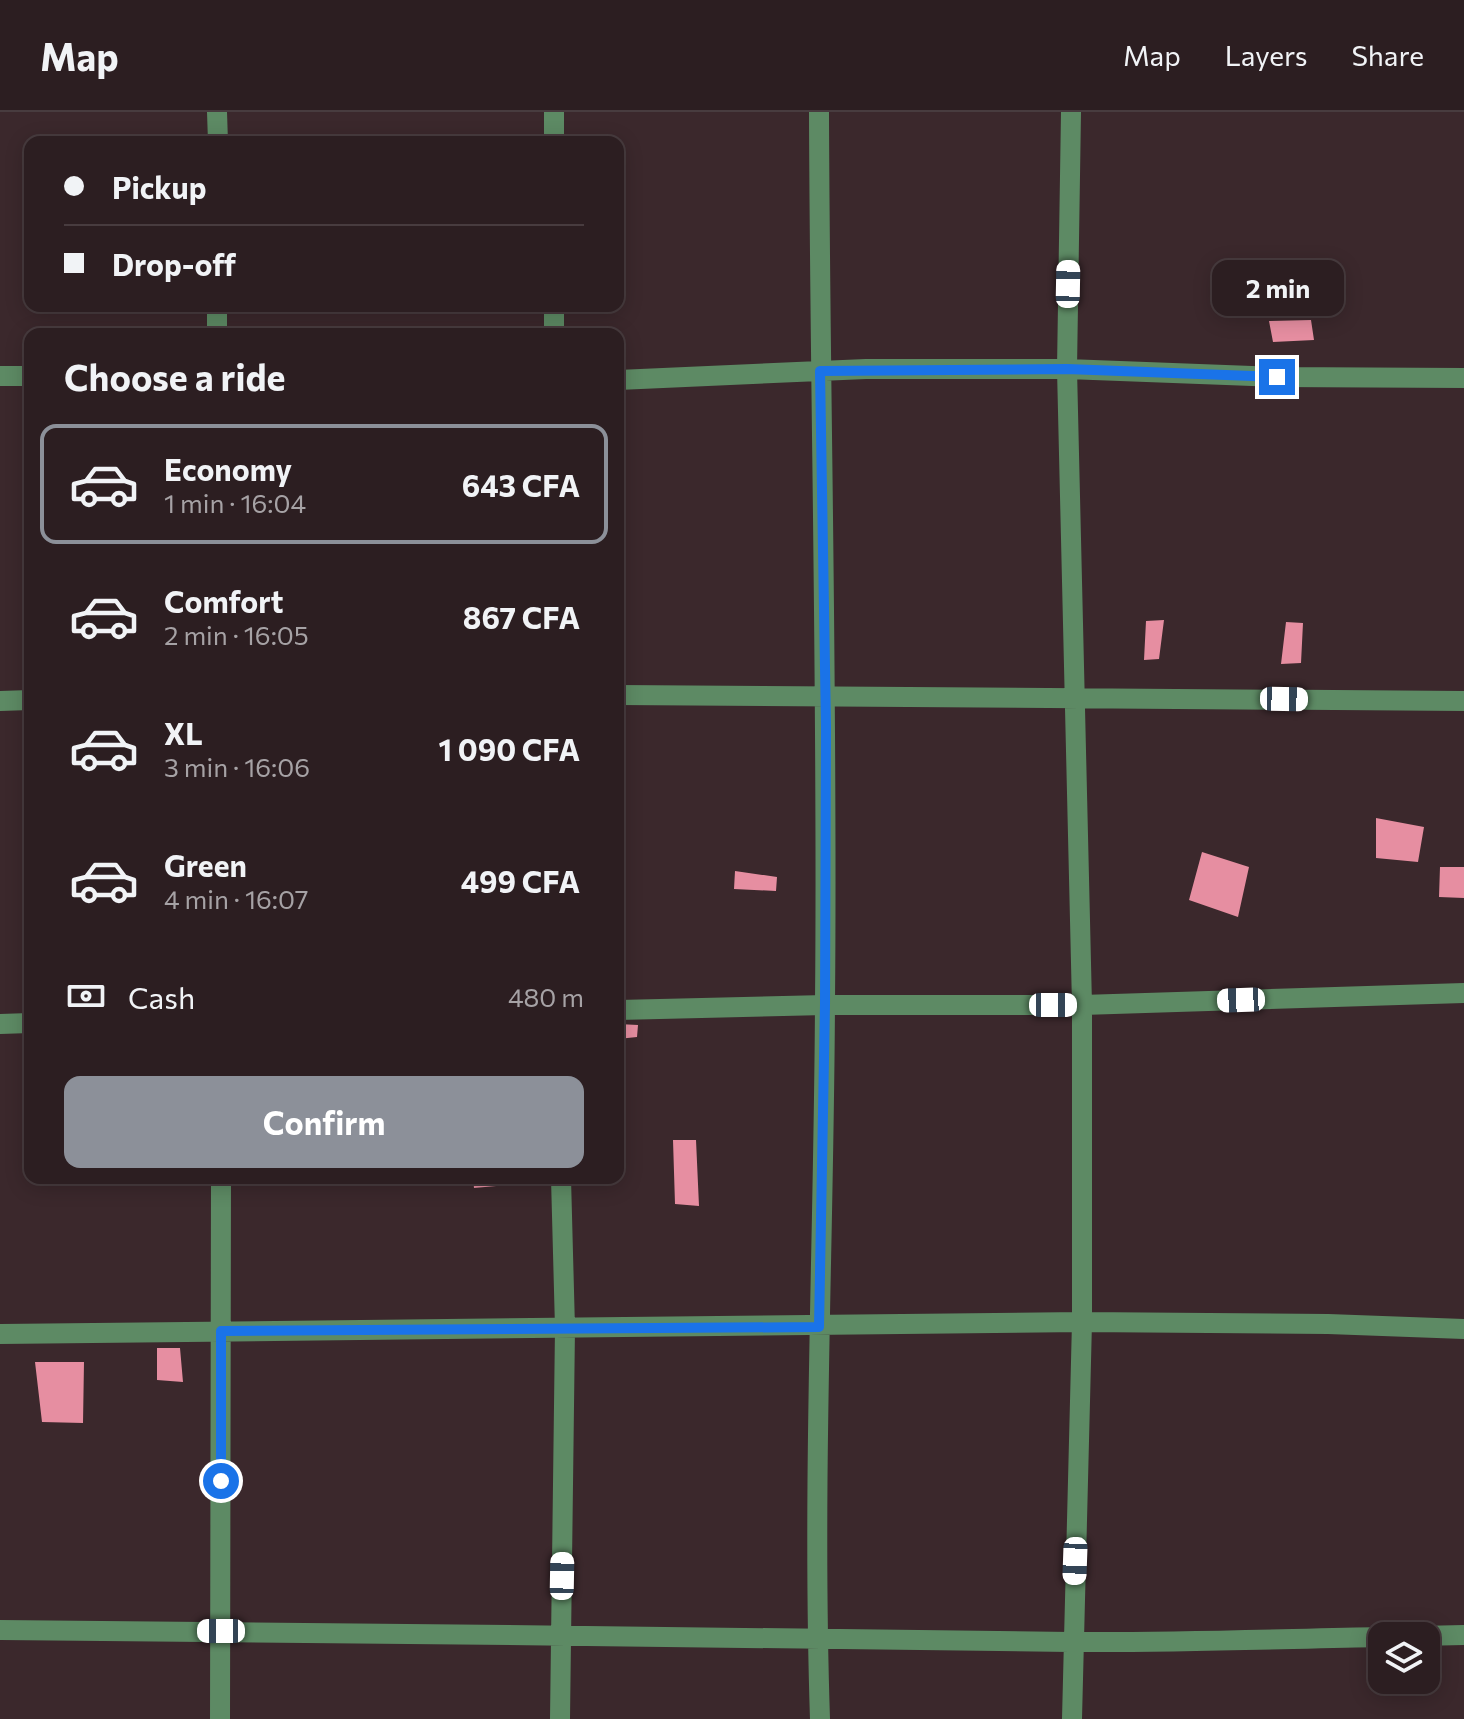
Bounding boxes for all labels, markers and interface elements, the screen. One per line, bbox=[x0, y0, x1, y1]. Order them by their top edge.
text: Map bbox=[40, 32, 119, 79]
text: Map bbox=[1123, 38, 1181, 72]
text: Layers bbox=[1225, 38, 1307, 72]
text: Share bbox=[1351, 38, 1424, 72]
text: Pickup bbox=[112, 168, 206, 205]
text: Drop-off bbox=[112, 245, 236, 282]
car bbox=[1056, 260, 1080, 308]
callout: 2 min bbox=[1211, 261, 1343, 317]
text: 2 min bbox=[1246, 272, 1310, 303]
text: Choose a ride bbox=[64, 354, 285, 398]
route end bbox=[1259, 359, 1295, 395]
icon: car bbox=[68, 448, 140, 520]
text: Economy bbox=[164, 450, 292, 487]
text: 643 CFA bbox=[462, 466, 580, 503]
text: 1 min · 16:04 bbox=[164, 487, 306, 518]
icon: car bbox=[68, 580, 140, 652]
text: Comfort bbox=[164, 582, 283, 619]
text: 867 CFA bbox=[463, 598, 580, 635]
text: 2 min · 16:05 bbox=[164, 619, 309, 650]
car bbox=[1260, 687, 1308, 711]
icon: car bbox=[68, 712, 140, 784]
text: XL bbox=[164, 714, 203, 751]
text: 1 090 CFA bbox=[438, 730, 580, 767]
text: 3 min · 16:06 bbox=[164, 751, 310, 782]
icon: car bbox=[68, 844, 140, 916]
text: Green bbox=[164, 846, 247, 883]
text: 499 CFA bbox=[461, 862, 580, 899]
text: 4 min · 16:07 bbox=[164, 883, 309, 914]
icon: cash bbox=[64, 974, 108, 1018]
text: Cash bbox=[128, 978, 195, 1015]
text: 480 m bbox=[508, 981, 584, 1012]
car bbox=[1217, 987, 1265, 1013]
car bbox=[1029, 993, 1077, 1017]
button: Confirm bbox=[64, 1076, 584, 1168]
route start bbox=[203, 1463, 239, 1499]
car bbox=[1062, 1537, 1088, 1585]
car bbox=[550, 1552, 574, 1600]
car bbox=[197, 1619, 245, 1643]
map controls bbox=[1368, 1622, 1440, 1694]
button: layers bbox=[1368, 1622, 1440, 1694]

